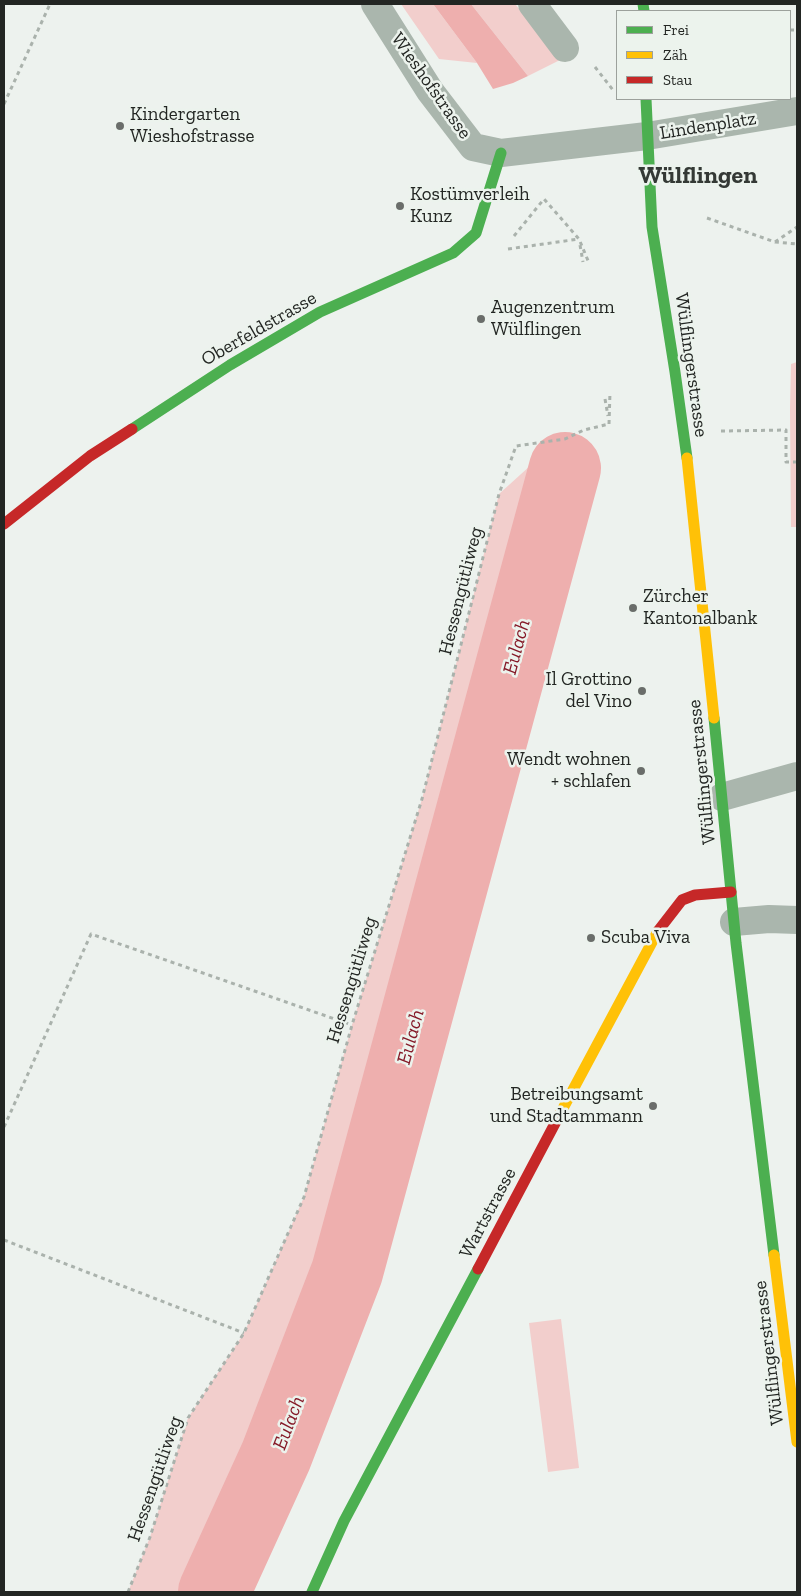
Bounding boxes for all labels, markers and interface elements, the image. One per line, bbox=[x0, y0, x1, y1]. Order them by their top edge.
legend bbox=[616, 10, 791, 100]
text: Frei bbox=[663, 21, 689, 39]
street label: Wieshofstrasse bbox=[386, 28, 476, 144]
text: Zäh bbox=[663, 46, 687, 64]
text: Stau bbox=[663, 71, 692, 89]
place label: Kindergarten Wieshofstrasse bbox=[130, 104, 255, 148]
street label: Lindenplatz bbox=[658, 107, 758, 145]
marker: Kindergarten Wieshofstrasse bbox=[114, 120, 126, 132]
district label: Wülflingen bbox=[639, 162, 757, 190]
place label: Kostümverleih Kunz bbox=[410, 184, 530, 228]
marker: Kostümverleih Kunz bbox=[394, 200, 406, 212]
street label: Oberfeldstrasse bbox=[197, 287, 321, 371]
street label: Wülflingerstrasse bbox=[670, 291, 712, 439]
place label: Augenzentrum Wülflingen bbox=[491, 297, 615, 341]
marker: Augenzentrum Wülflingen bbox=[475, 313, 487, 325]
street label: Hessengütliweg bbox=[434, 525, 488, 657]
place label: Zürcher Kantonalbank bbox=[643, 586, 757, 630]
marker: Zürcher Kantonalbank bbox=[627, 602, 639, 614]
water label: Eulach bbox=[498, 617, 536, 677]
place label: Il Grottino del Vino bbox=[546, 669, 632, 713]
marker: Il Grottino del Vino bbox=[636, 685, 648, 697]
street label: Wülflingerstrasse bbox=[683, 699, 721, 845]
place label: Wendt wohnen + schlafen bbox=[507, 749, 631, 793]
marker: Wendt wohnen + schlafen bbox=[635, 765, 647, 777]
street label: Hessengütliweg bbox=[322, 914, 382, 1046]
place label: Scuba Viva bbox=[601, 927, 690, 949]
marker: Scuba Viva bbox=[585, 932, 597, 944]
water label: Eulach bbox=[392, 1007, 430, 1067]
place label: Betreibungsamt und Stadtammann bbox=[490, 1084, 643, 1128]
marker: Betreibungsamt und Stadtammann bbox=[647, 1100, 659, 1112]
street label: Wartstrasse bbox=[455, 1164, 521, 1262]
street label: Wülflingerstrasse bbox=[749, 1279, 789, 1427]
water label: Eulach bbox=[268, 1393, 310, 1453]
street label: Hessengütliweg bbox=[123, 1413, 187, 1545]

